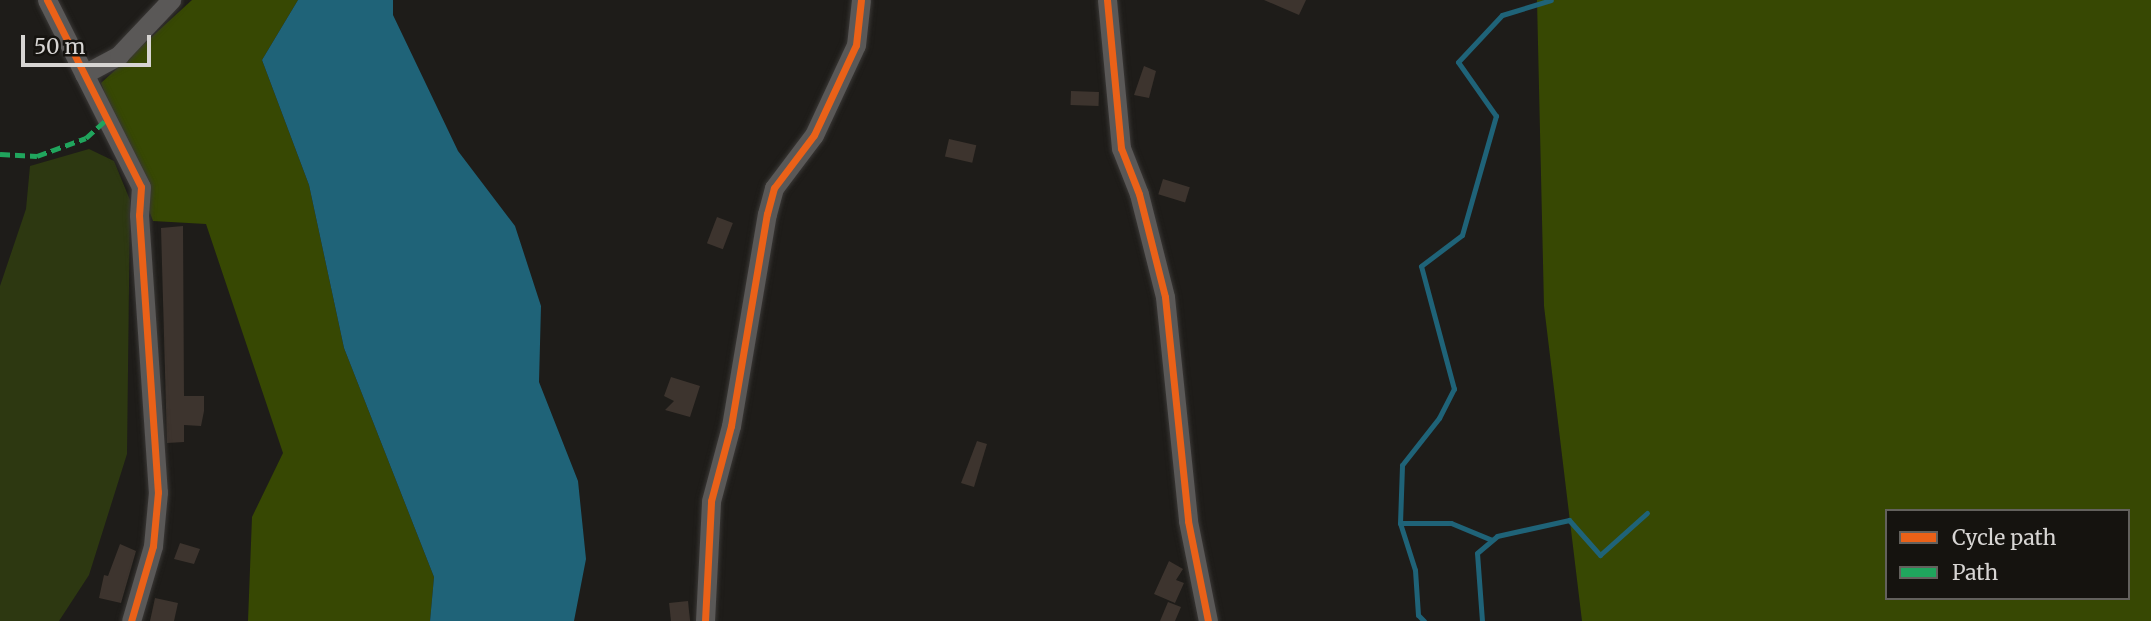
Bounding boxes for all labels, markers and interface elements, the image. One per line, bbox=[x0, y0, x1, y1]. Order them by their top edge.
scale bar bbox=[24, 21, 154, 65]
text: 50 m bbox=[34, 33, 85, 60]
legend bbox=[1885, 509, 2130, 600]
text: Cycle path bbox=[1952, 524, 2056, 551]
text: Path bbox=[1952, 559, 1998, 586]

